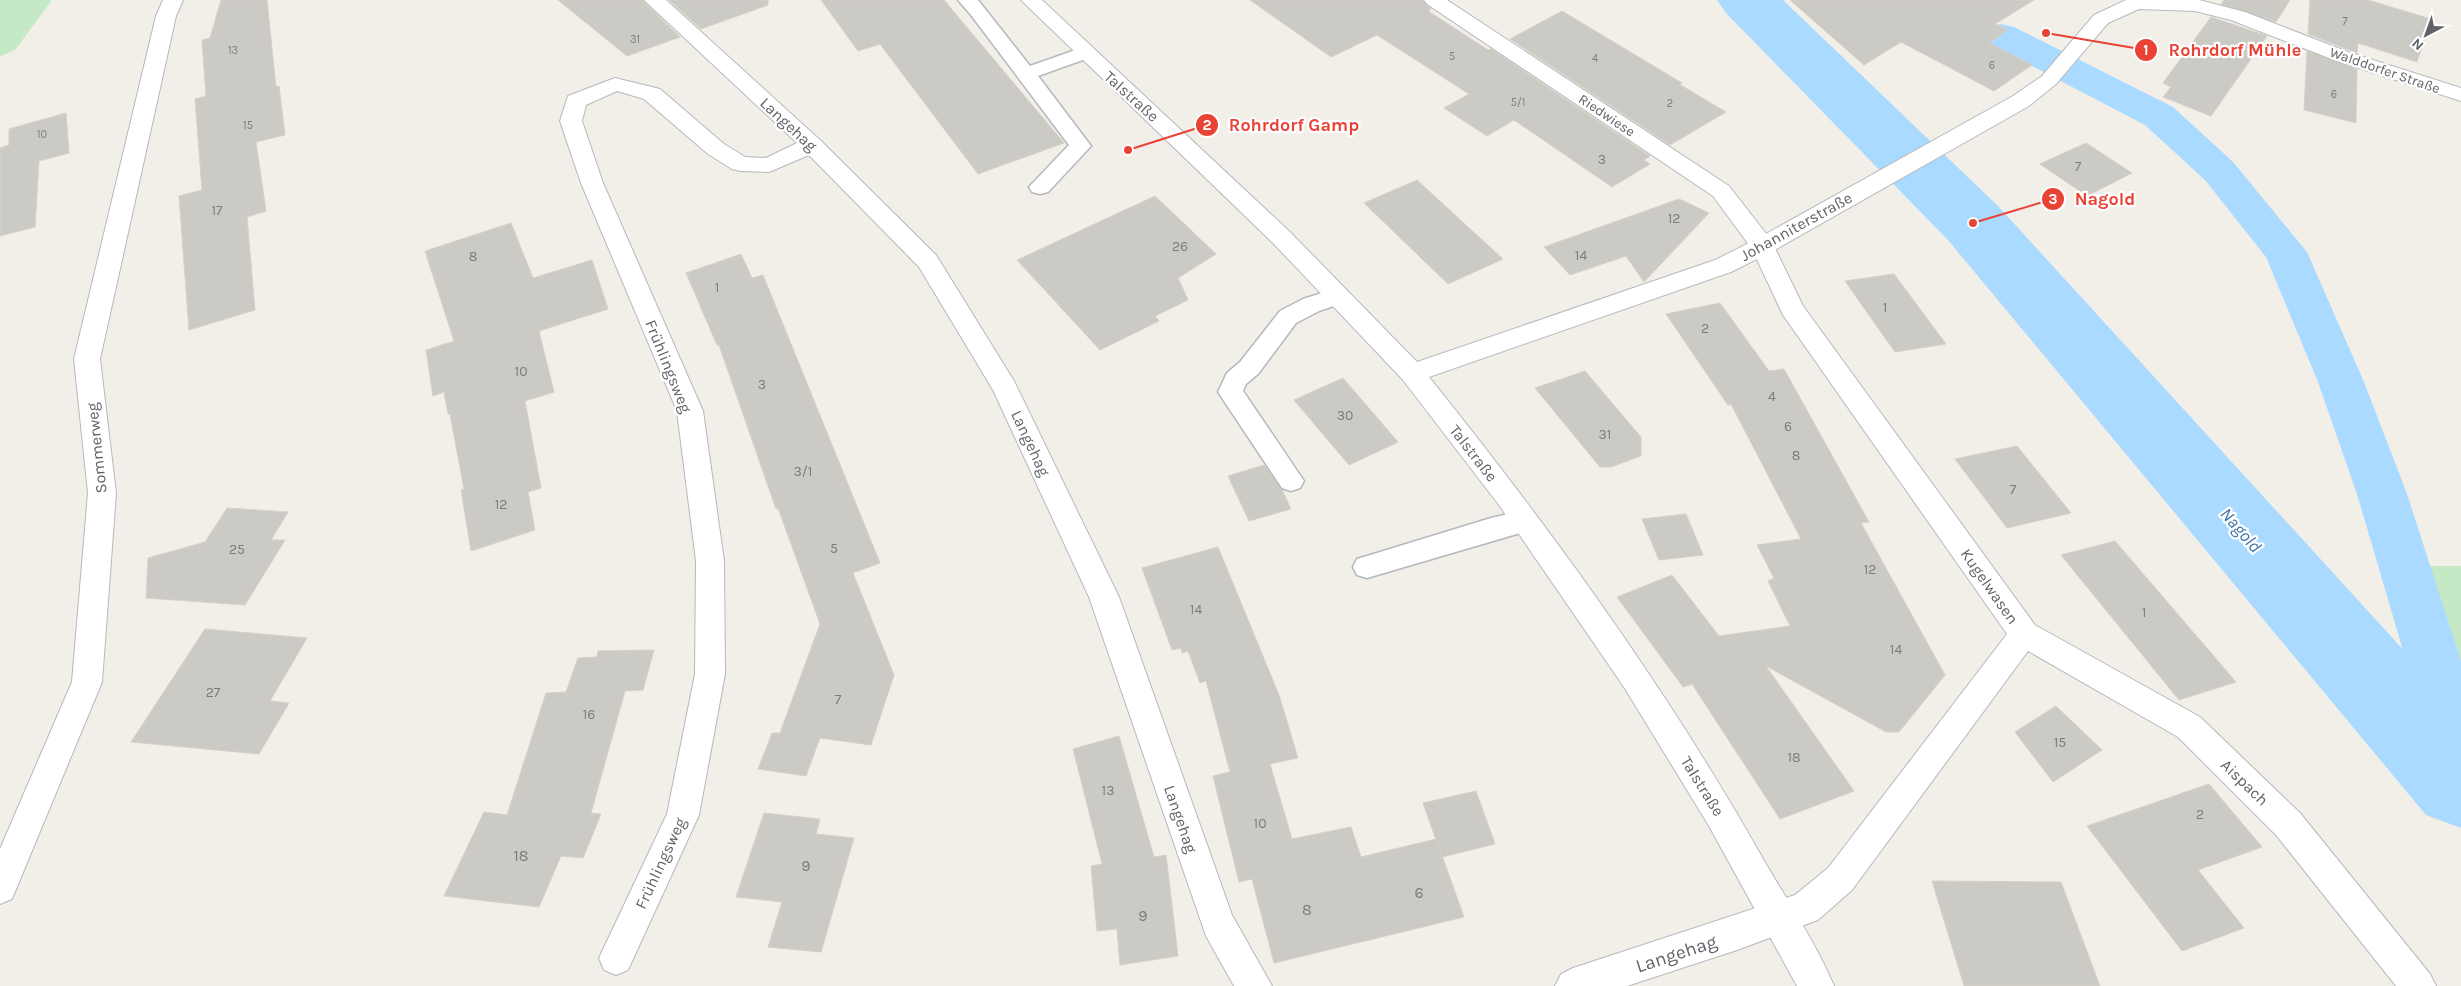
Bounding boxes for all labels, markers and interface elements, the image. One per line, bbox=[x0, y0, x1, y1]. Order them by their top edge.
north arrow bbox=[2401, 10, 2451, 60]
house number: 7 bbox=[2342, 15, 2348, 28]
house number: 31 bbox=[630, 33, 640, 46]
callout: Rohrdorf Mühle bbox=[2134, 33, 2312, 66]
text: N bbox=[2408, 35, 2427, 54]
text: Rohrdorf Mühle bbox=[2169, 39, 2301, 61]
text: 1 bbox=[2143, 41, 2149, 59]
house number: 13 bbox=[228, 44, 238, 57]
street label: Walddorfer Straße bbox=[2327, 44, 2442, 97]
house number: 5 bbox=[1449, 50, 1455, 63]
house number: 4 bbox=[1592, 52, 1598, 65]
house number: 6 bbox=[1989, 59, 1995, 72]
street label: Talstraße bbox=[1100, 67, 1163, 126]
house number: 6 bbox=[2331, 88, 2337, 101]
street label: Riedwiese bbox=[1575, 90, 1638, 140]
street label: Langehag bbox=[756, 93, 821, 155]
house number: 5/1 bbox=[1511, 96, 1525, 109]
house number: 2 bbox=[1667, 97, 1673, 110]
callout: Rohrdorf Gamp bbox=[1194, 108, 1370, 141]
text: Rohrdorf Gamp bbox=[1229, 114, 1359, 136]
text: 2 bbox=[1202, 116, 1212, 134]
house number: 15 bbox=[243, 119, 253, 132]
house number: 10 bbox=[37, 128, 47, 141]
house number: 3 bbox=[1598, 151, 1606, 168]
house number: 7 bbox=[2075, 158, 2082, 175]
callout: Nagold bbox=[2040, 182, 2146, 215]
street label: Johanniterstraße bbox=[1737, 188, 1855, 265]
text: Nagold bbox=[2075, 188, 2135, 210]
text: 3 bbox=[2048, 190, 2058, 208]
house number: 17 bbox=[211, 202, 223, 219]
house number: 12 bbox=[1668, 210, 1680, 227]
house number: 26 bbox=[1172, 238, 1188, 255]
house number: 14 bbox=[1575, 247, 1587, 264]
house number: 8 bbox=[469, 248, 477, 265]
house number: 1 bbox=[715, 279, 719, 296]
house number: 1 bbox=[1883, 299, 1887, 316]
street label: Frühlingsweg bbox=[641, 317, 696, 416]
house number: 2 bbox=[1701, 320, 1709, 337]
house number: 10 bbox=[515, 363, 527, 380]
house number: 3 bbox=[758, 376, 766, 393]
house number: 4 bbox=[1768, 388, 1776, 405]
street label: Sommerweg bbox=[82, 402, 111, 494]
street label: Langehag bbox=[1007, 407, 1054, 479]
house number: 30 bbox=[1337, 407, 1353, 424]
house number: 6 bbox=[1784, 418, 1792, 435]
street label: Talstraße bbox=[1446, 421, 1502, 486]
house number: 31 bbox=[1599, 426, 1611, 443]
house number: 8 bbox=[1792, 447, 1800, 464]
house number: 3/1 bbox=[794, 463, 812, 480]
house number: 7 bbox=[2010, 481, 2017, 498]
house number: 12 bbox=[495, 496, 507, 513]
water label: Nagold bbox=[2216, 503, 2267, 557]
house number: 5 bbox=[830, 540, 838, 557]
house number: 25 bbox=[229, 541, 245, 558]
street label: Kugelwasen bbox=[1957, 545, 2023, 628]
house number: 12 bbox=[1864, 561, 1876, 578]
house number: 14 bbox=[1190, 601, 1202, 618]
house number: 1 bbox=[2142, 604, 2146, 621]
house number: 14 bbox=[1890, 641, 1902, 658]
house number: 27 bbox=[206, 684, 221, 701]
house number: 7 bbox=[835, 691, 842, 708]
house number: 16 bbox=[583, 706, 595, 723]
house number: 15 bbox=[2054, 734, 2066, 751]
house number: 18 bbox=[1787, 749, 1801, 766]
street label: Talstraße bbox=[1677, 753, 1728, 820]
street label: Aispach bbox=[2217, 755, 2272, 809]
house number: 13 bbox=[1102, 782, 1114, 799]
street label: Langehag bbox=[1160, 783, 1201, 856]
house number: 2 bbox=[2196, 806, 2204, 823]
street label: Frühlingsweg bbox=[631, 814, 690, 912]
house number: 10 bbox=[1254, 815, 1266, 832]
house number: 18 bbox=[513, 846, 529, 865]
house number: 9 bbox=[801, 856, 811, 875]
house number: 6 bbox=[1414, 883, 1424, 902]
house number: 8 bbox=[1302, 900, 1312, 919]
house number: 9 bbox=[1138, 906, 1148, 925]
street label: Langehag bbox=[1633, 930, 1720, 977]

